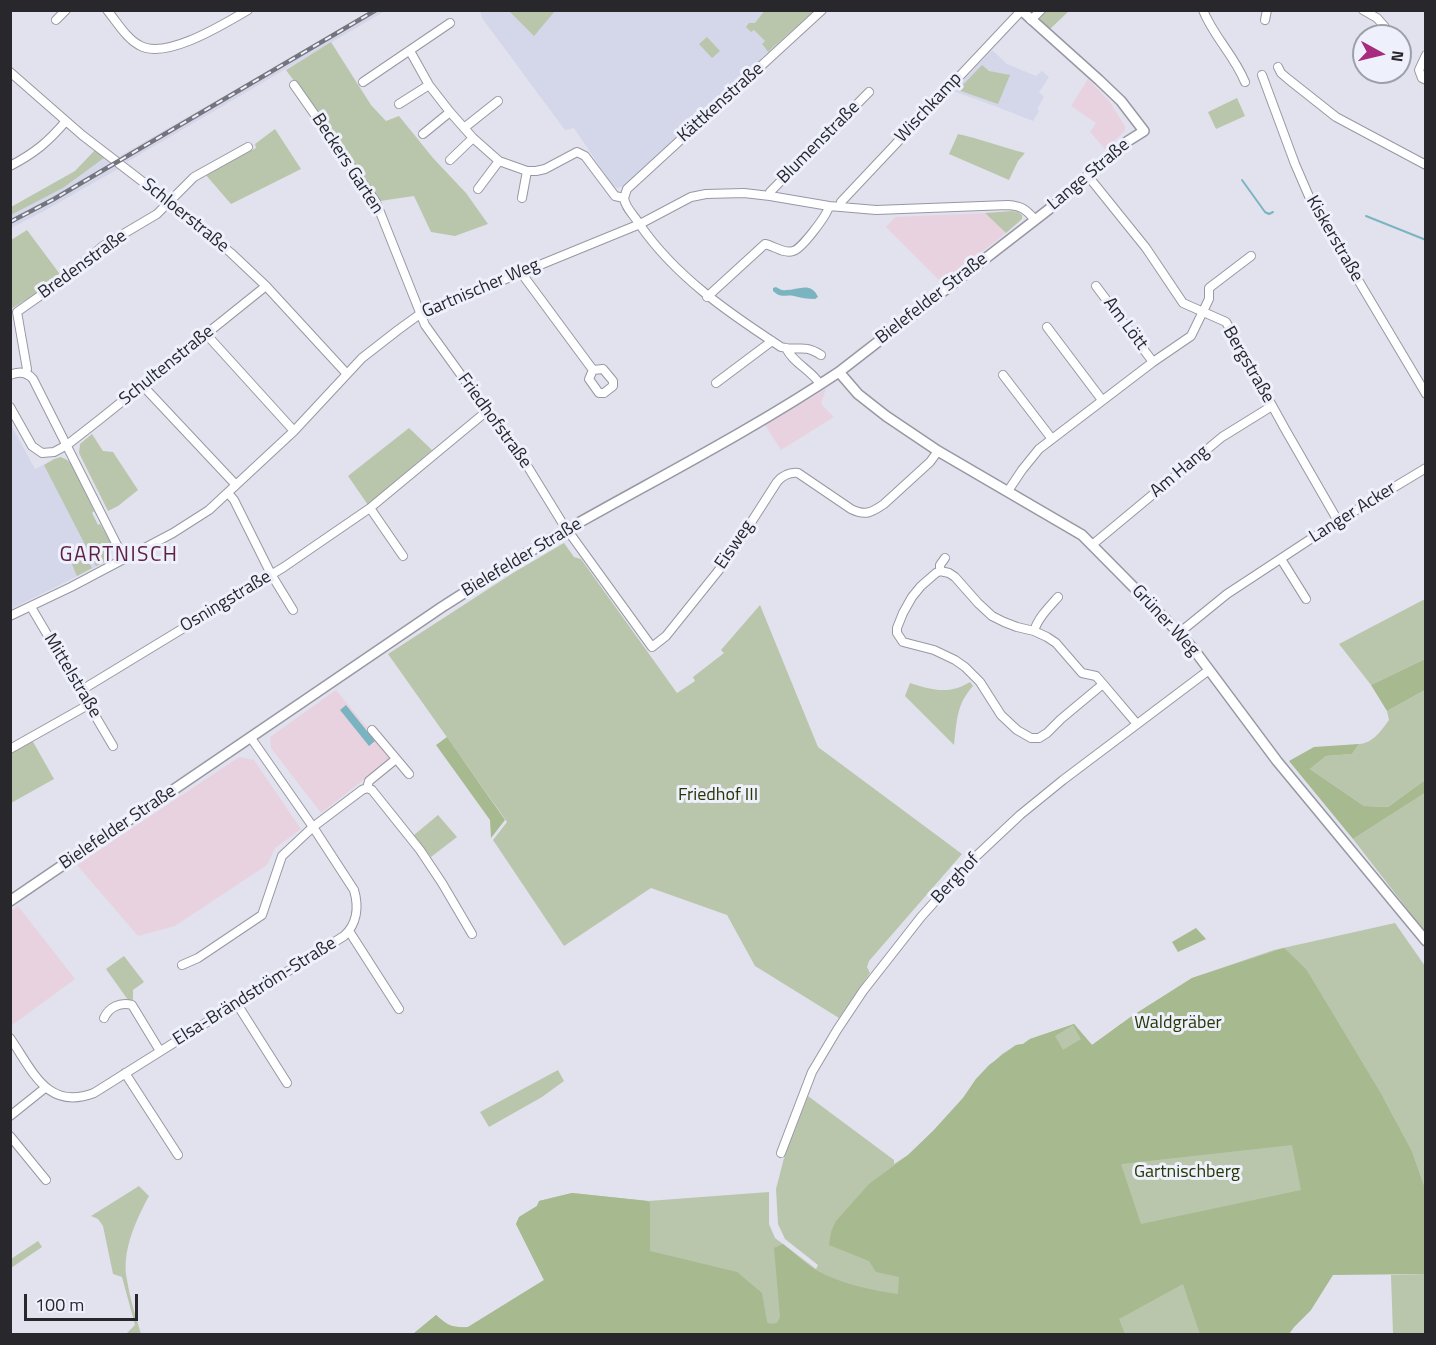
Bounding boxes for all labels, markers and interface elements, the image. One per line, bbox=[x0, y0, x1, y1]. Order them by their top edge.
north arrow bbox=[1352, 24, 1412, 84]
text: N bbox=[1385, 49, 1410, 63]
street label: Kättkenstraße bbox=[673, 59, 769, 147]
street label: Wischkamp bbox=[891, 68, 967, 148]
street label: Blumenstraße bbox=[773, 97, 865, 189]
street label: Beckers Garten bbox=[306, 110, 388, 218]
street label: Lange Straße bbox=[1044, 135, 1134, 215]
street label: Schloerstraße bbox=[137, 174, 233, 258]
street label: Kiskerstraße bbox=[1301, 192, 1367, 286]
street label: Bredenstraße bbox=[35, 226, 131, 304]
street label: Bielefelder Straße bbox=[872, 249, 992, 349]
street label: Gartnischer Weg bbox=[419, 255, 543, 323]
street label: Am Lött bbox=[1098, 293, 1152, 355]
street label: Schultenstraße bbox=[115, 321, 219, 411]
street label: Bergstraße bbox=[1217, 323, 1279, 407]
street label: Friedhofstraße bbox=[452, 369, 536, 473]
street label: Am Hang bbox=[1146, 441, 1214, 503]
street label: Langer Acker bbox=[1306, 478, 1400, 548]
street label: Bielefelder Straße bbox=[458, 514, 586, 602]
street label: Eisweg bbox=[711, 517, 759, 573]
district label: GARTNISCH bbox=[59, 543, 179, 569]
street label: Osningstraße bbox=[177, 566, 275, 638]
street label: Grüner Weg bbox=[1126, 581, 1204, 661]
street label: Mittelstraße bbox=[38, 630, 106, 722]
street label: Bielefelder Straße bbox=[56, 781, 180, 875]
park label: Friedhof III bbox=[678, 785, 758, 807]
street label: Berghof bbox=[927, 849, 985, 909]
street label: Elsa-Brändström-Straße bbox=[169, 933, 341, 1051]
park label: Waldgräber bbox=[1134, 1013, 1222, 1035]
park label: Gartnischberg bbox=[1134, 1162, 1240, 1184]
scale bar bbox=[27, 1282, 141, 1320]
text: 100 m bbox=[35, 1291, 84, 1318]

